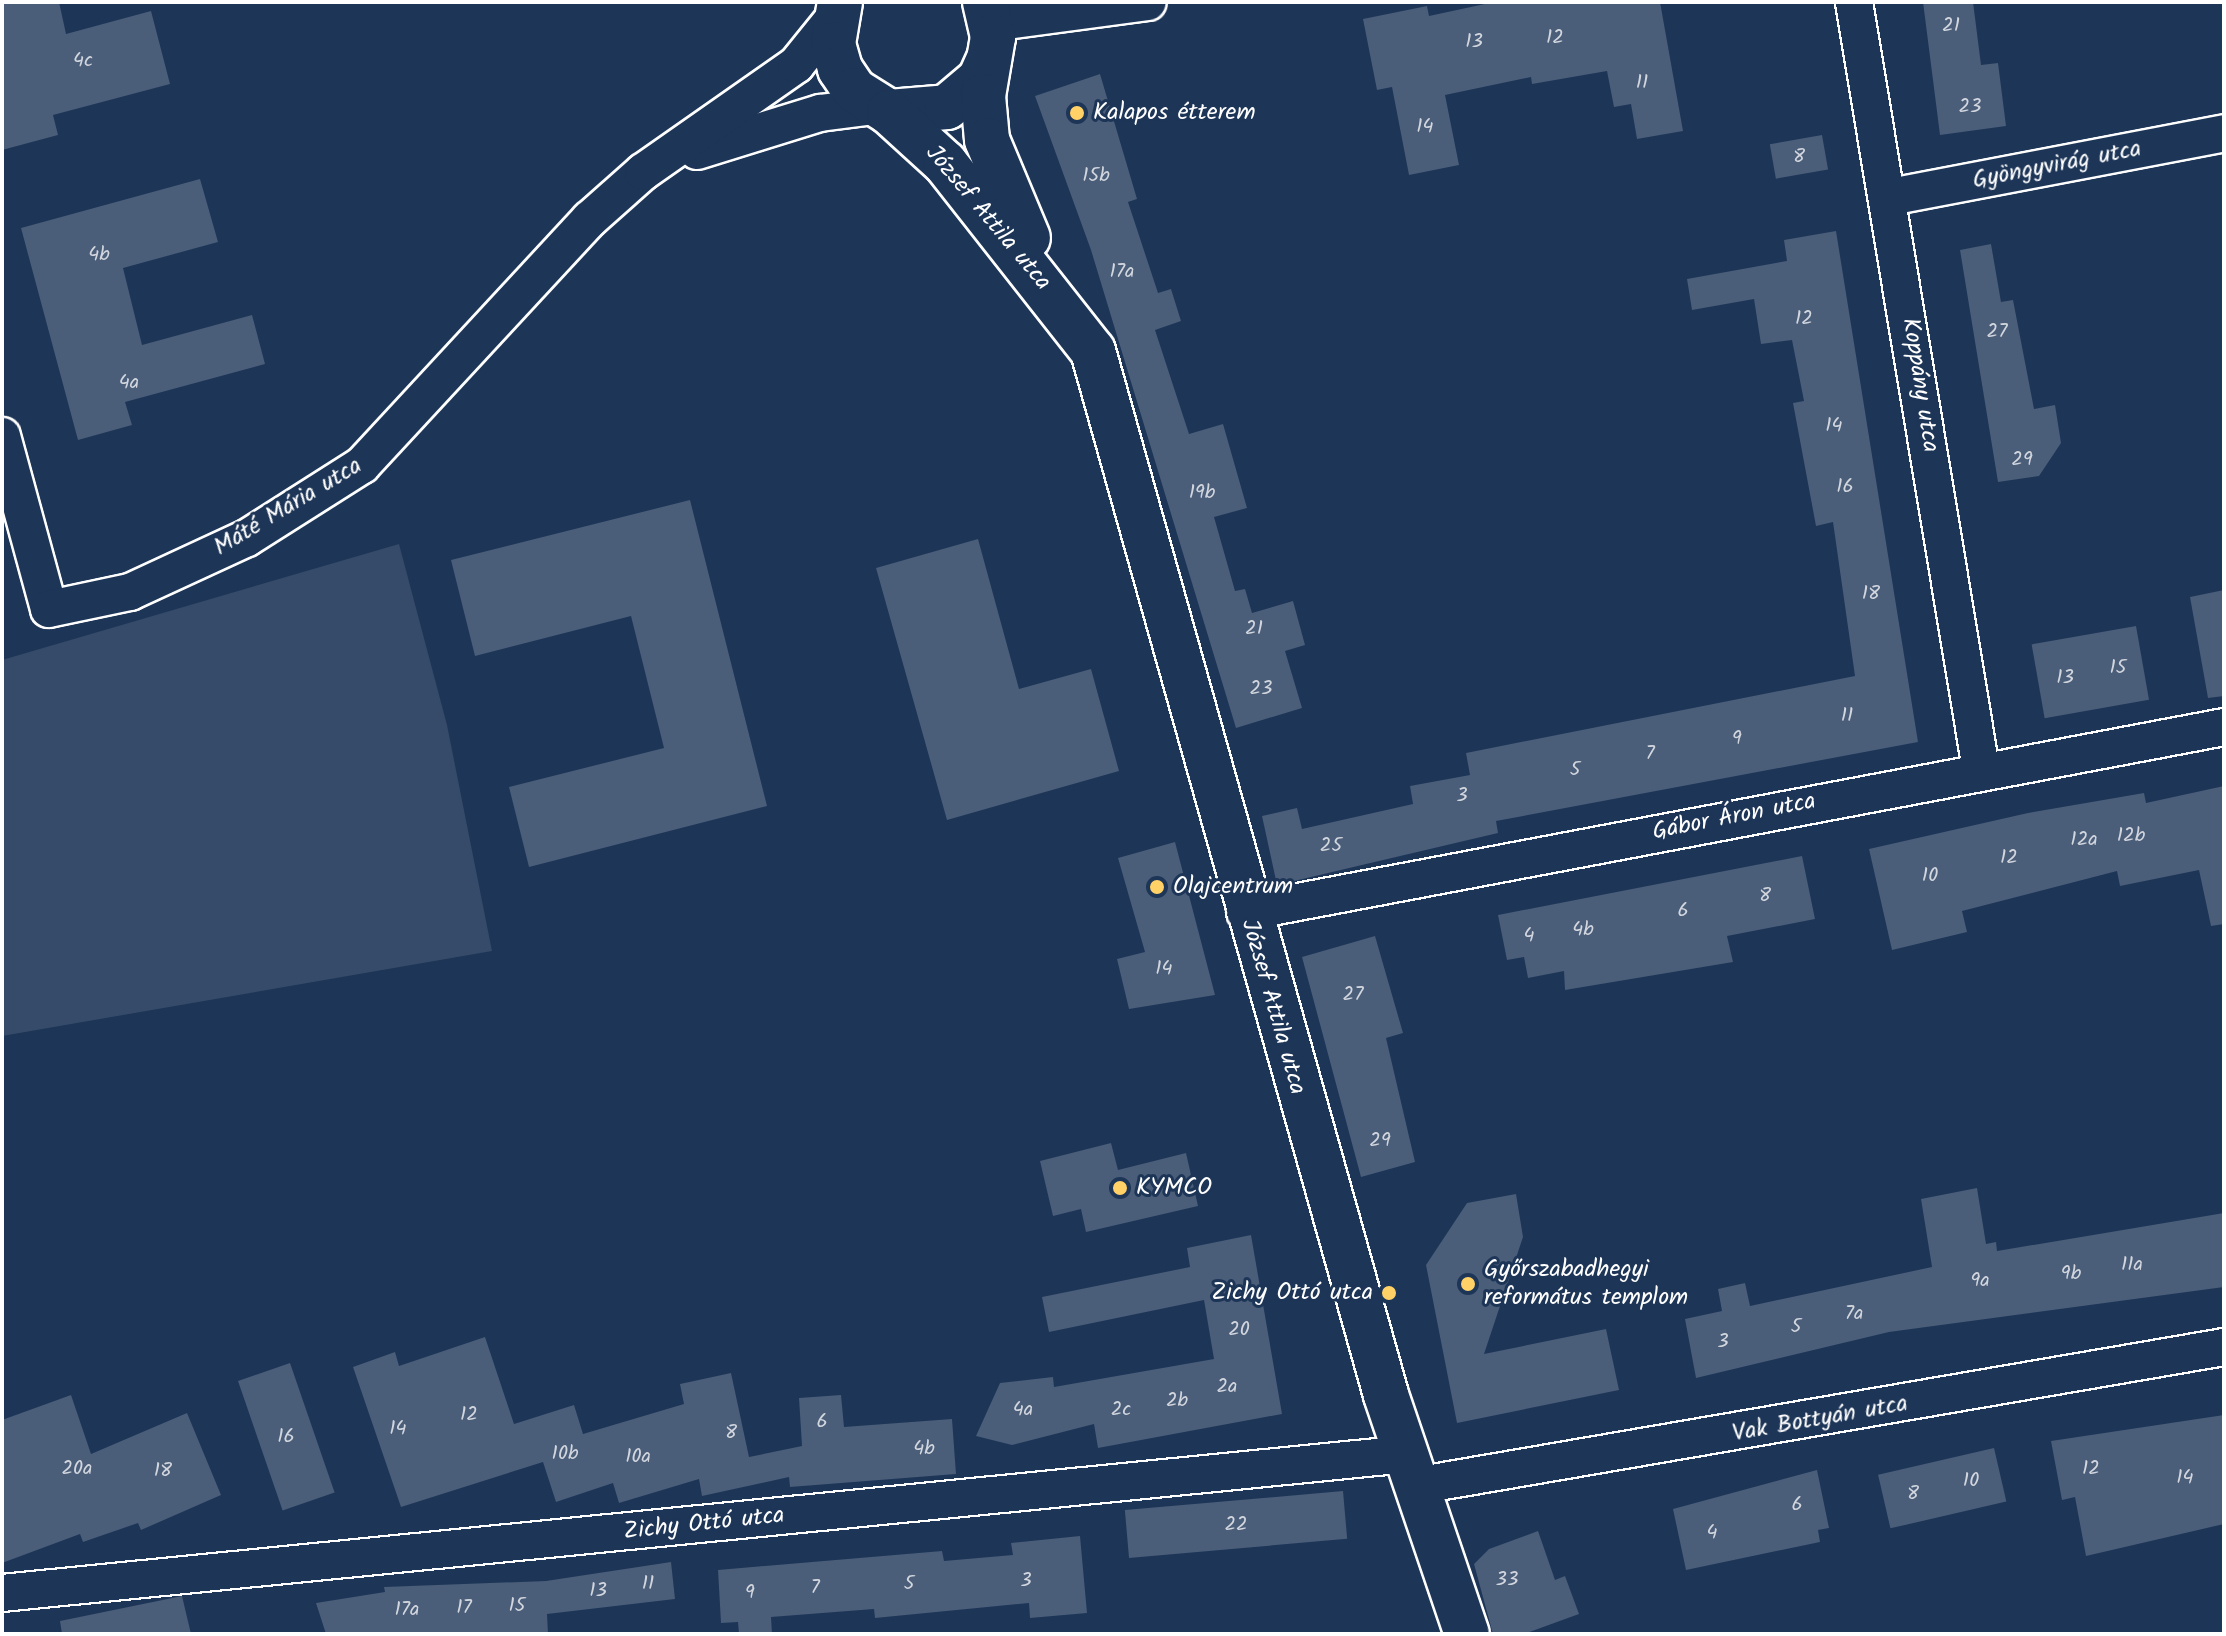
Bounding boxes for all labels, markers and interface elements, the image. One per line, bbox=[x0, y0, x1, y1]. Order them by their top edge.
house number: 21 bbox=[1942, 14, 1960, 38]
house number: 12 bbox=[1546, 26, 1564, 50]
house number: 13 bbox=[1465, 30, 1483, 54]
house number: 4c bbox=[73, 49, 93, 73]
house number: 11 bbox=[1636, 71, 1648, 95]
house number: 23 bbox=[1958, 95, 1982, 119]
place label: Kalapos étterem bbox=[1093, 99, 1256, 127]
marker: Kalapos étterem bbox=[1068, 104, 1086, 122]
house number: 14 bbox=[1416, 115, 1434, 139]
street label: Gyöngyvirág utca bbox=[1970, 135, 2144, 195]
street label: József Attila utca bbox=[919, 140, 1057, 296]
house number: 8 bbox=[1793, 145, 1805, 169]
house number: 15b bbox=[1082, 164, 1110, 188]
house number: 4b bbox=[88, 243, 110, 267]
house number: 17a bbox=[1110, 260, 1134, 284]
house number: 12 bbox=[1795, 307, 1813, 331]
street label: Koppány utca bbox=[1895, 316, 1945, 454]
house number: 27 bbox=[1987, 320, 2007, 344]
house number: 4a bbox=[119, 371, 139, 395]
house number: 14 bbox=[1825, 414, 1843, 438]
house number: 29 bbox=[2011, 448, 2033, 472]
street label: Máté Mária utca bbox=[209, 452, 367, 562]
house number: 16 bbox=[1836, 475, 1854, 499]
house number: 19b bbox=[1189, 481, 1215, 505]
house number: 18 bbox=[1862, 582, 1880, 606]
house number: 21 bbox=[1245, 617, 1263, 641]
house number: 15 bbox=[2109, 656, 2127, 680]
house number: 13 bbox=[2056, 666, 2074, 690]
house number: 23 bbox=[1249, 677, 1273, 701]
house number: 11 bbox=[1841, 704, 1853, 728]
house number: 9 bbox=[1732, 727, 1742, 751]
house number: 7 bbox=[1645, 742, 1655, 766]
house number: 5 bbox=[1570, 758, 1580, 782]
house number: 3 bbox=[1456, 784, 1468, 808]
street label: Gábor Áron utca bbox=[1650, 787, 1818, 847]
house number: 12b bbox=[2117, 824, 2145, 848]
house number: 12a bbox=[2070, 828, 2098, 852]
house number: 25 bbox=[1320, 834, 1342, 858]
house number: 12 bbox=[2000, 846, 2018, 870]
house number: 10 bbox=[1922, 864, 1938, 888]
place label: Olajcentrum bbox=[1173, 873, 1293, 901]
marker: Olajcentrum bbox=[1148, 878, 1166, 896]
house number: 8 bbox=[1759, 884, 1771, 908]
house number: 6 bbox=[1677, 899, 1689, 923]
street label: József Attila utca bbox=[1234, 916, 1312, 1098]
house number: 4b bbox=[1572, 918, 1594, 942]
house number: 4 bbox=[1523, 924, 1535, 948]
house number: 14 bbox=[1155, 957, 1173, 981]
house number: 27 bbox=[1343, 983, 1363, 1007]
house number: 29 bbox=[1369, 1129, 1391, 1153]
place label: KYMCO bbox=[1136, 1174, 1212, 1202]
marker: KYMCO bbox=[1111, 1179, 1129, 1197]
house number: 11a bbox=[2121, 1253, 2143, 1277]
place label: Győrszabadhegyi református templom bbox=[1484, 1256, 1688, 1312]
house number: 9b bbox=[2061, 1262, 2081, 1286]
house number: 9a bbox=[1970, 1269, 1990, 1293]
marker: Győrszabadhegyi református templom bbox=[1459, 1275, 1477, 1293]
place label: Zichy Ottó utca bbox=[1211, 1279, 1373, 1307]
marker: Zichy Ottó utca bbox=[1380, 1284, 1398, 1302]
house number: 7a bbox=[1845, 1302, 1863, 1326]
house number: 5 bbox=[1791, 1315, 1801, 1339]
house number: 20 bbox=[1228, 1318, 1250, 1342]
house number: 3 bbox=[1717, 1330, 1729, 1354]
house number: 2a bbox=[1217, 1375, 1237, 1399]
house number: 2b bbox=[1166, 1389, 1188, 1413]
street label: Vak Bottyán utca bbox=[1730, 1389, 1910, 1449]
house number: 4a bbox=[1013, 1398, 1033, 1422]
house number: 2c bbox=[1111, 1398, 1131, 1422]
house number: 12 bbox=[460, 1403, 478, 1427]
house number: 6 bbox=[816, 1410, 828, 1434]
house number: 14 bbox=[389, 1417, 407, 1441]
house number: 8 bbox=[725, 1421, 737, 1445]
house number: 16 bbox=[277, 1425, 295, 1449]
house number: 4b bbox=[913, 1437, 935, 1461]
house number: 10b bbox=[552, 1442, 578, 1466]
house number: 10a bbox=[625, 1445, 651, 1469]
house number: 20a bbox=[62, 1457, 92, 1481]
house number: 12 bbox=[2082, 1457, 2100, 1481]
house number: 18 bbox=[154, 1459, 172, 1483]
house number: 14 bbox=[2176, 1466, 2194, 1490]
house number: 10 bbox=[1963, 1469, 1979, 1493]
house number: 8 bbox=[1907, 1482, 1919, 1506]
house number: 6 bbox=[1791, 1493, 1803, 1517]
street label: Zichy Ottó utca bbox=[622, 1501, 786, 1547]
house number: 22 bbox=[1224, 1513, 1248, 1537]
house number: 4 bbox=[1706, 1521, 1718, 1545]
house number: 33 bbox=[1496, 1568, 1518, 1592]
house number: 3 bbox=[1020, 1569, 1032, 1593]
house number: 11 bbox=[642, 1572, 654, 1596]
house number: 5 bbox=[904, 1572, 914, 1596]
house number: 7 bbox=[810, 1576, 820, 1600]
house number: 13 bbox=[589, 1579, 607, 1603]
house number: 9 bbox=[745, 1581, 755, 1605]
house number: 15 bbox=[508, 1594, 526, 1618]
house number: 17 bbox=[456, 1596, 472, 1620]
house number: 17a bbox=[395, 1598, 419, 1622]

